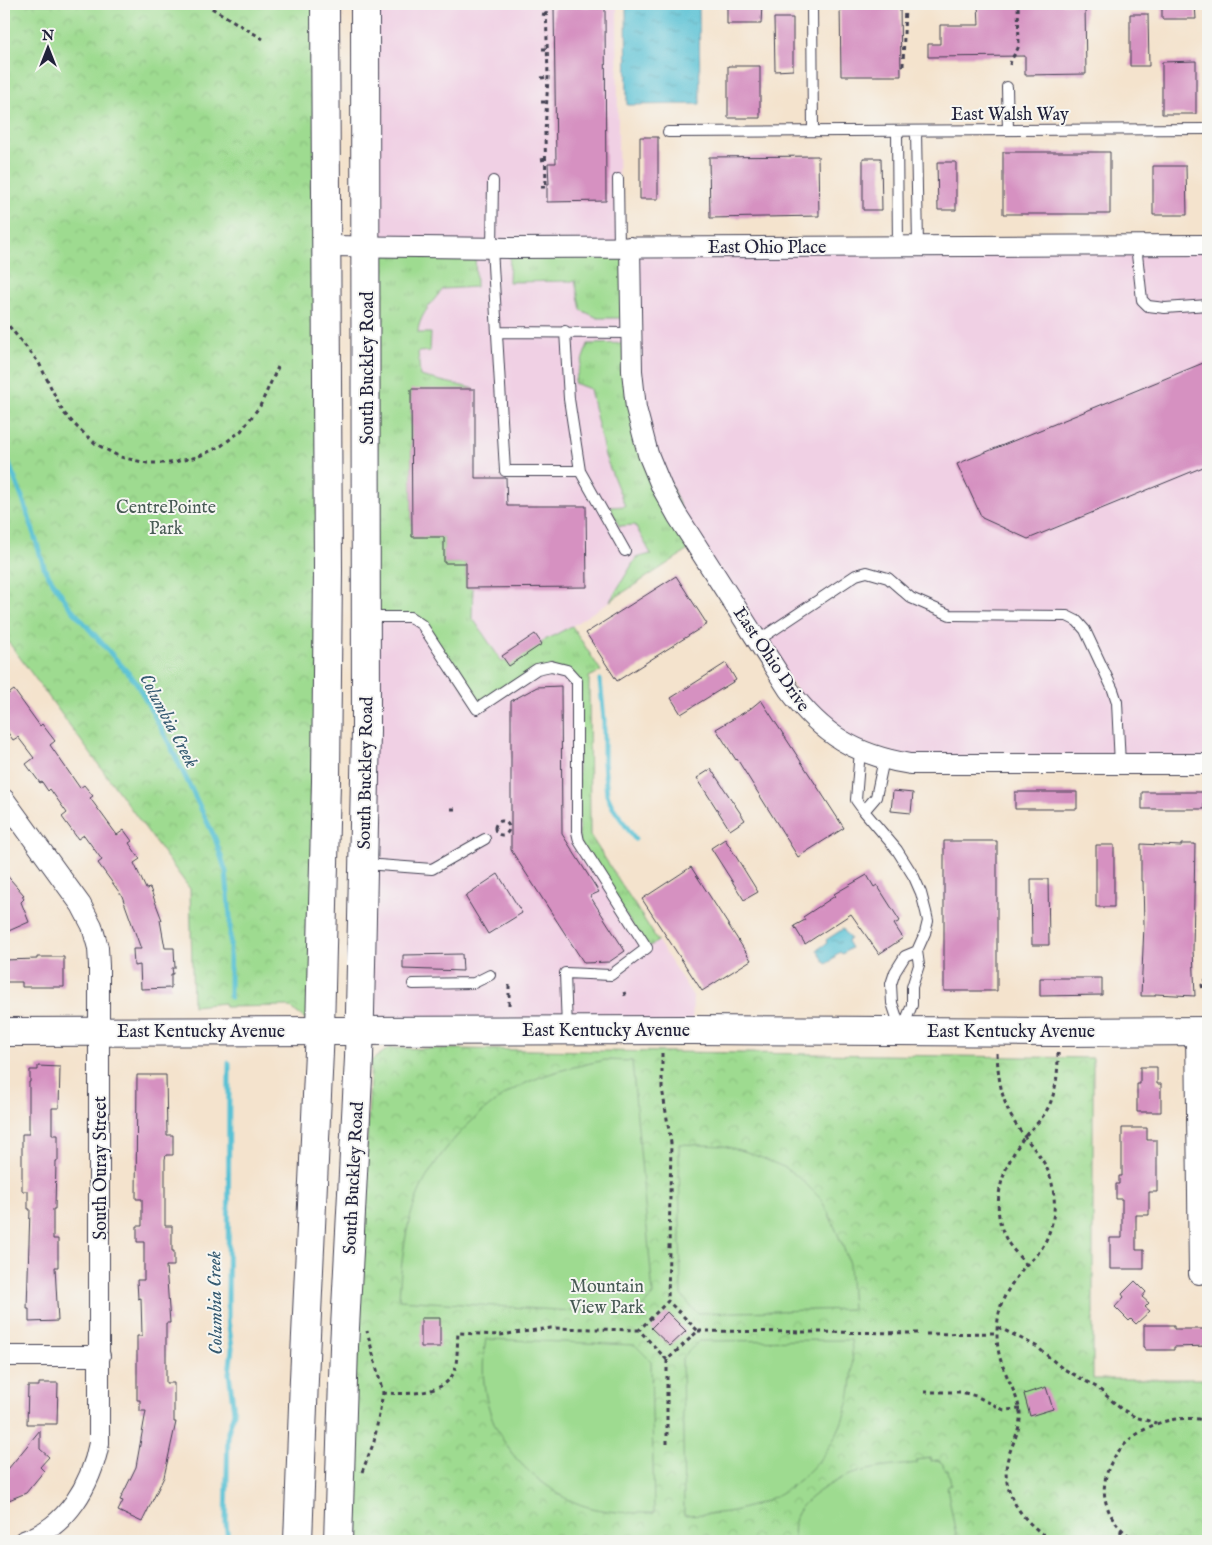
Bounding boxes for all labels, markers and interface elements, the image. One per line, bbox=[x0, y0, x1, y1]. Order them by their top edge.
north arrow bbox=[22, 22, 72, 72]
text: N bbox=[41, 27, 54, 45]
street label: East Walsh Way bbox=[951, 104, 1069, 127]
street label: East Ohio Place bbox=[708, 237, 826, 260]
street label: South Buckley Road bbox=[357, 291, 380, 445]
park label: CentrePointe Park bbox=[116, 497, 216, 541]
street label: East Ohio Drive bbox=[727, 603, 814, 717]
water label: Columbia Creek bbox=[133, 670, 203, 773]
street label: South Buckley Road bbox=[354, 696, 379, 850]
street label: East Kentucky Avenue bbox=[522, 1020, 690, 1043]
street label: East Kentucky Avenue bbox=[117, 1021, 285, 1044]
street label: East Kentucky Avenue bbox=[927, 1021, 1095, 1044]
street label: South Ouray Street bbox=[90, 1096, 113, 1240]
street label: South Buckley Road bbox=[339, 1101, 370, 1255]
water label: Columbia Creek bbox=[203, 1251, 229, 1355]
park label: Mountain View Park bbox=[569, 1276, 645, 1320]

